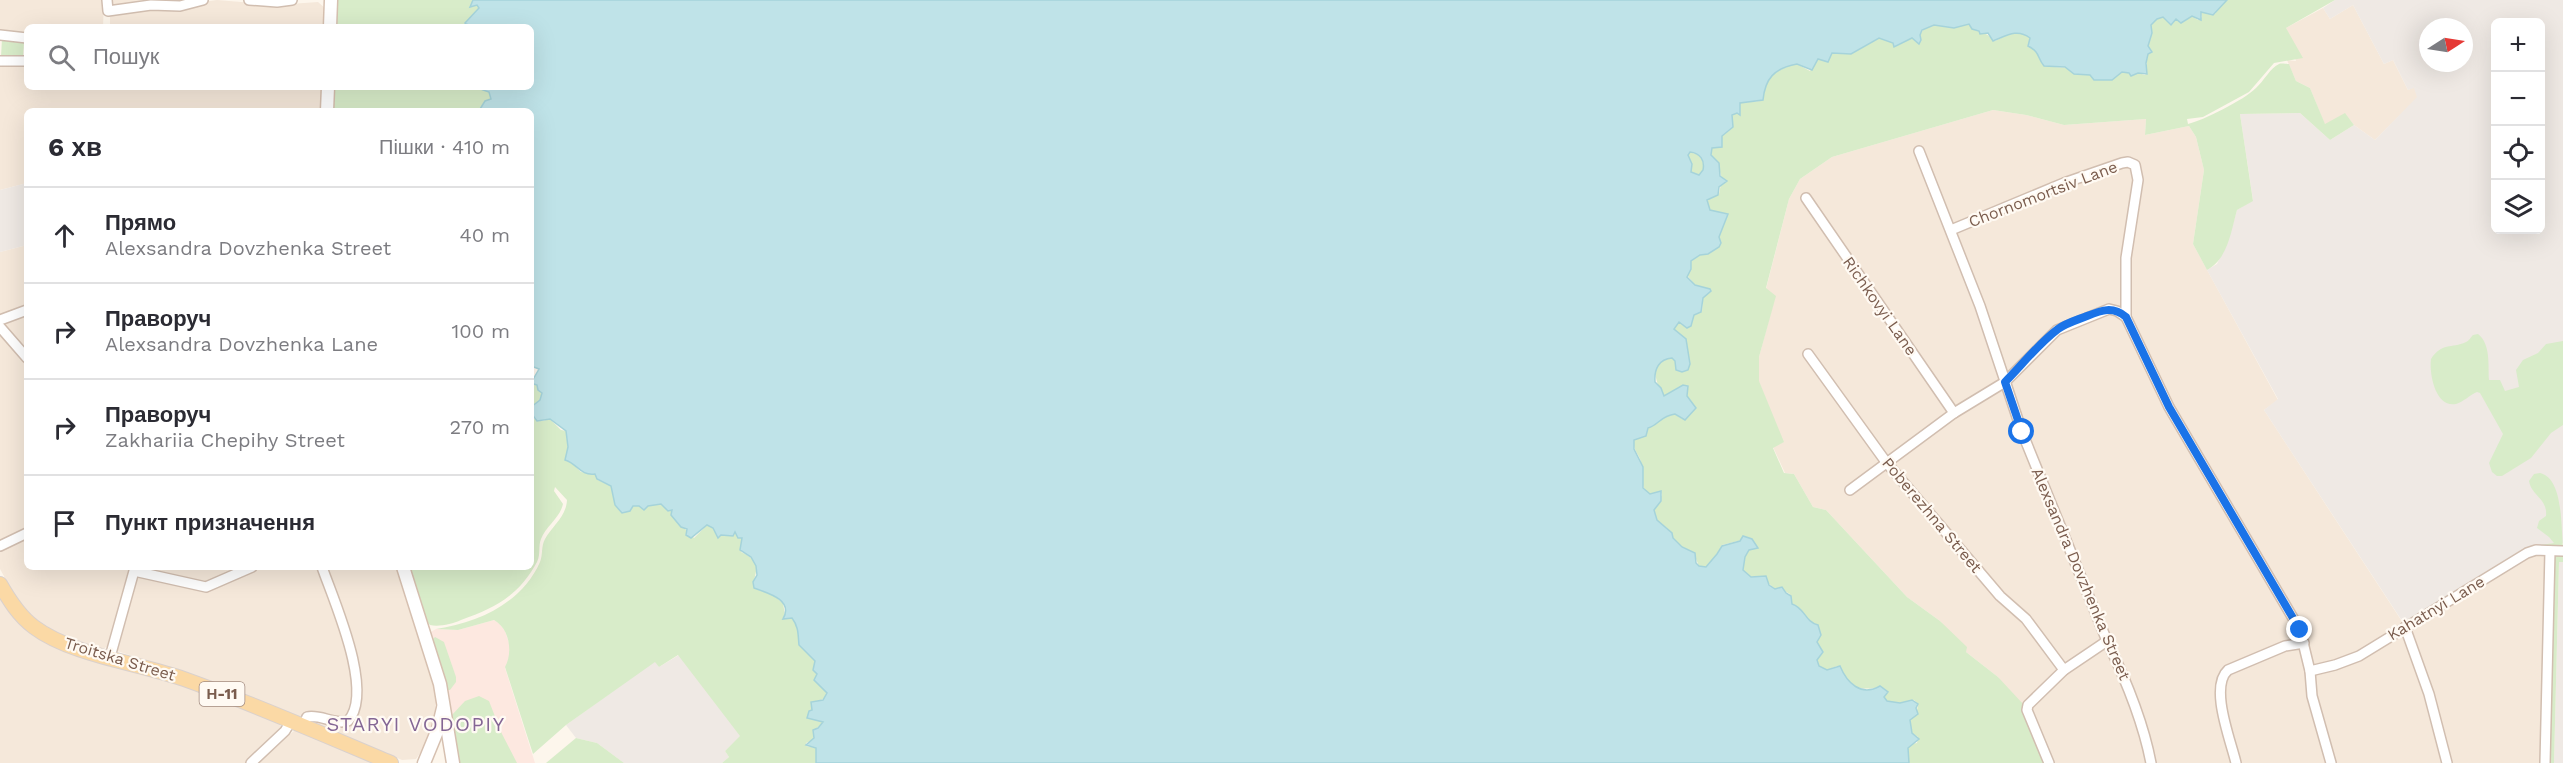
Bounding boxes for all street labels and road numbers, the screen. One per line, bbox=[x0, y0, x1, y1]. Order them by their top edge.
street label: Chornomortsiv Lane bbox=[1966, 157, 2120, 231]
street label: Richkovyi Lane bbox=[1839, 253, 1921, 359]
street label: Poberezhna Street bbox=[1878, 453, 1986, 577]
street label: Alexsandra Dovzhenka Street bbox=[2028, 465, 2135, 683]
street label: Kahatnyi Lane bbox=[2384, 572, 2488, 644]
street label: Troitska Street bbox=[62, 633, 178, 685]
road number: Н-11 bbox=[200, 682, 244, 706]

